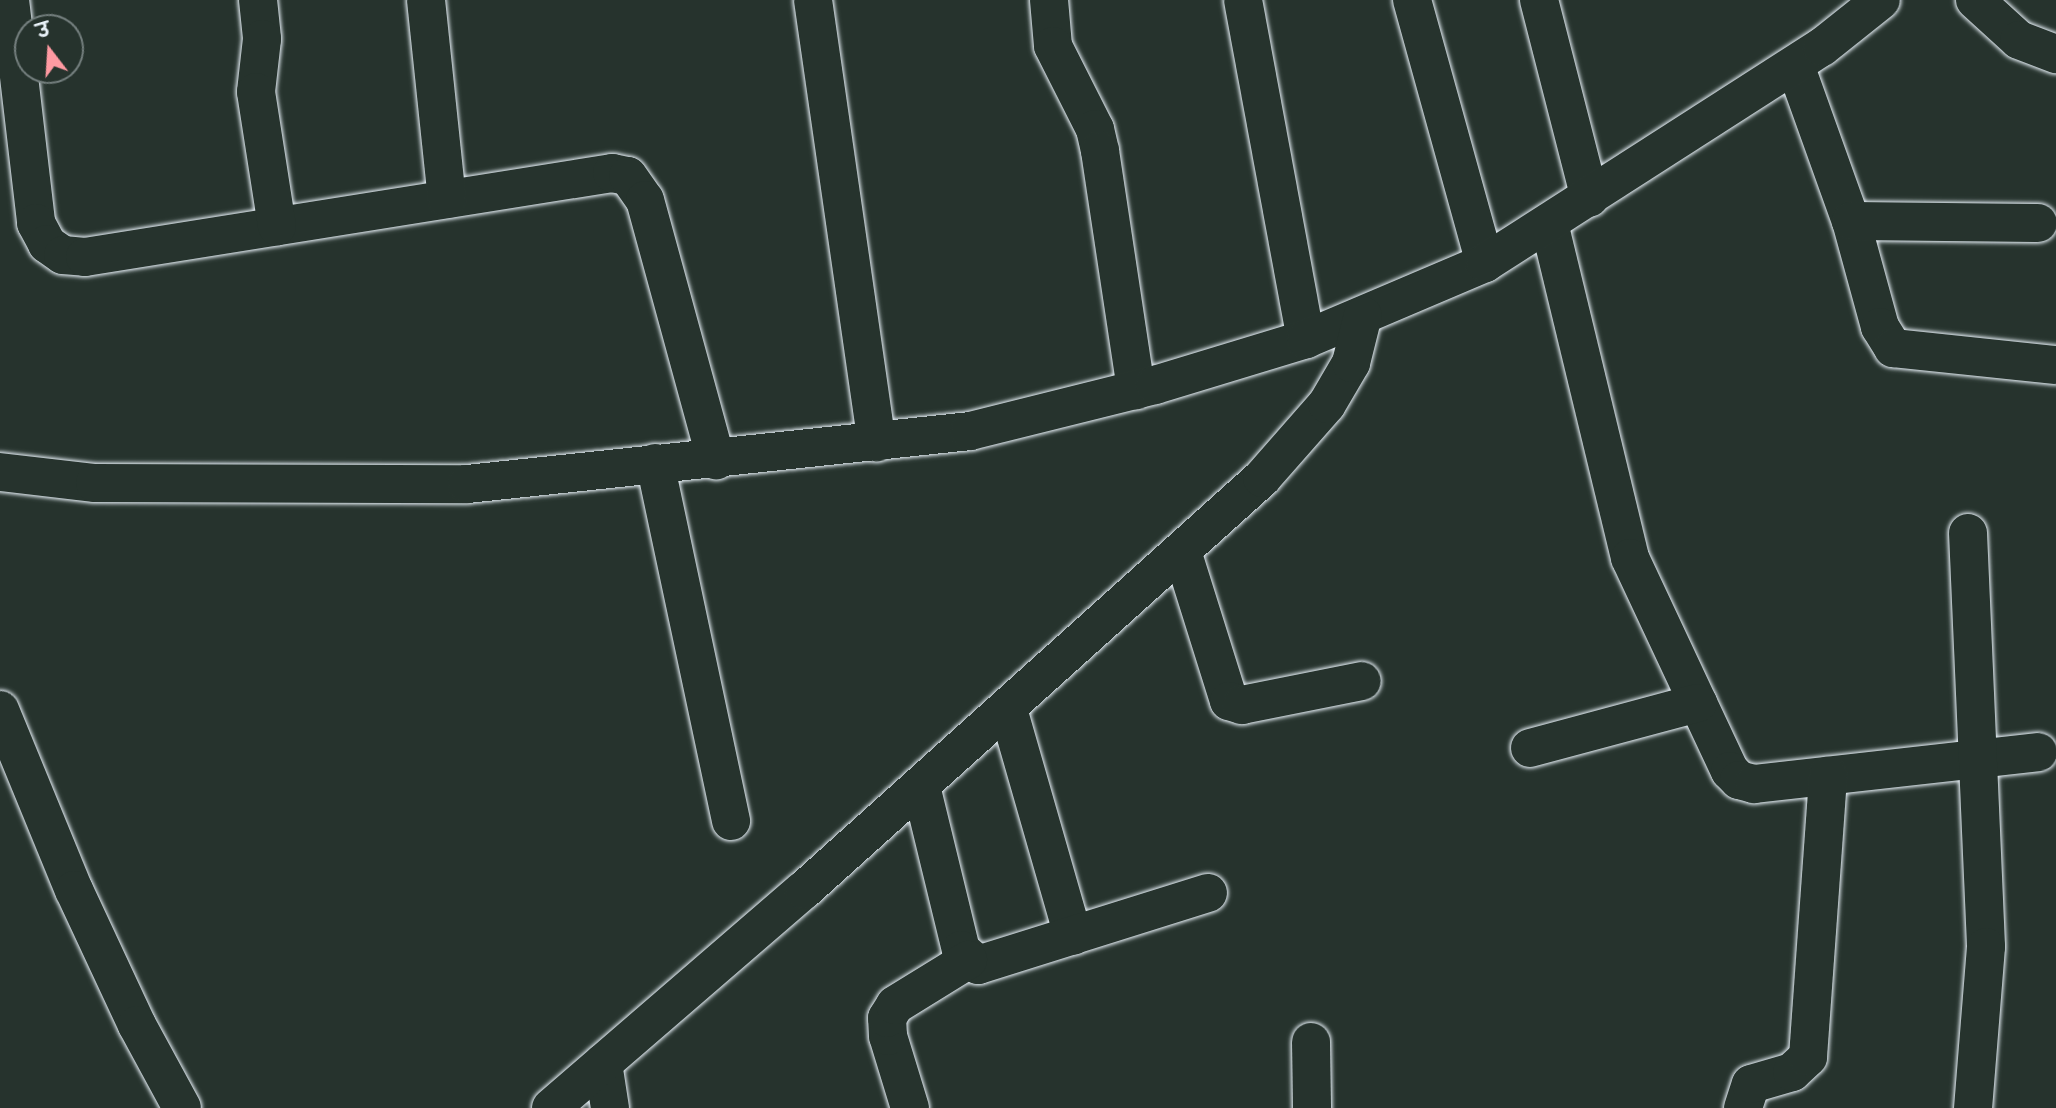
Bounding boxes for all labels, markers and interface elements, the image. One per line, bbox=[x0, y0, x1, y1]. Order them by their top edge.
north arrow bbox=[14, 14, 84, 84]
text: उ bbox=[34, 18, 53, 43]

